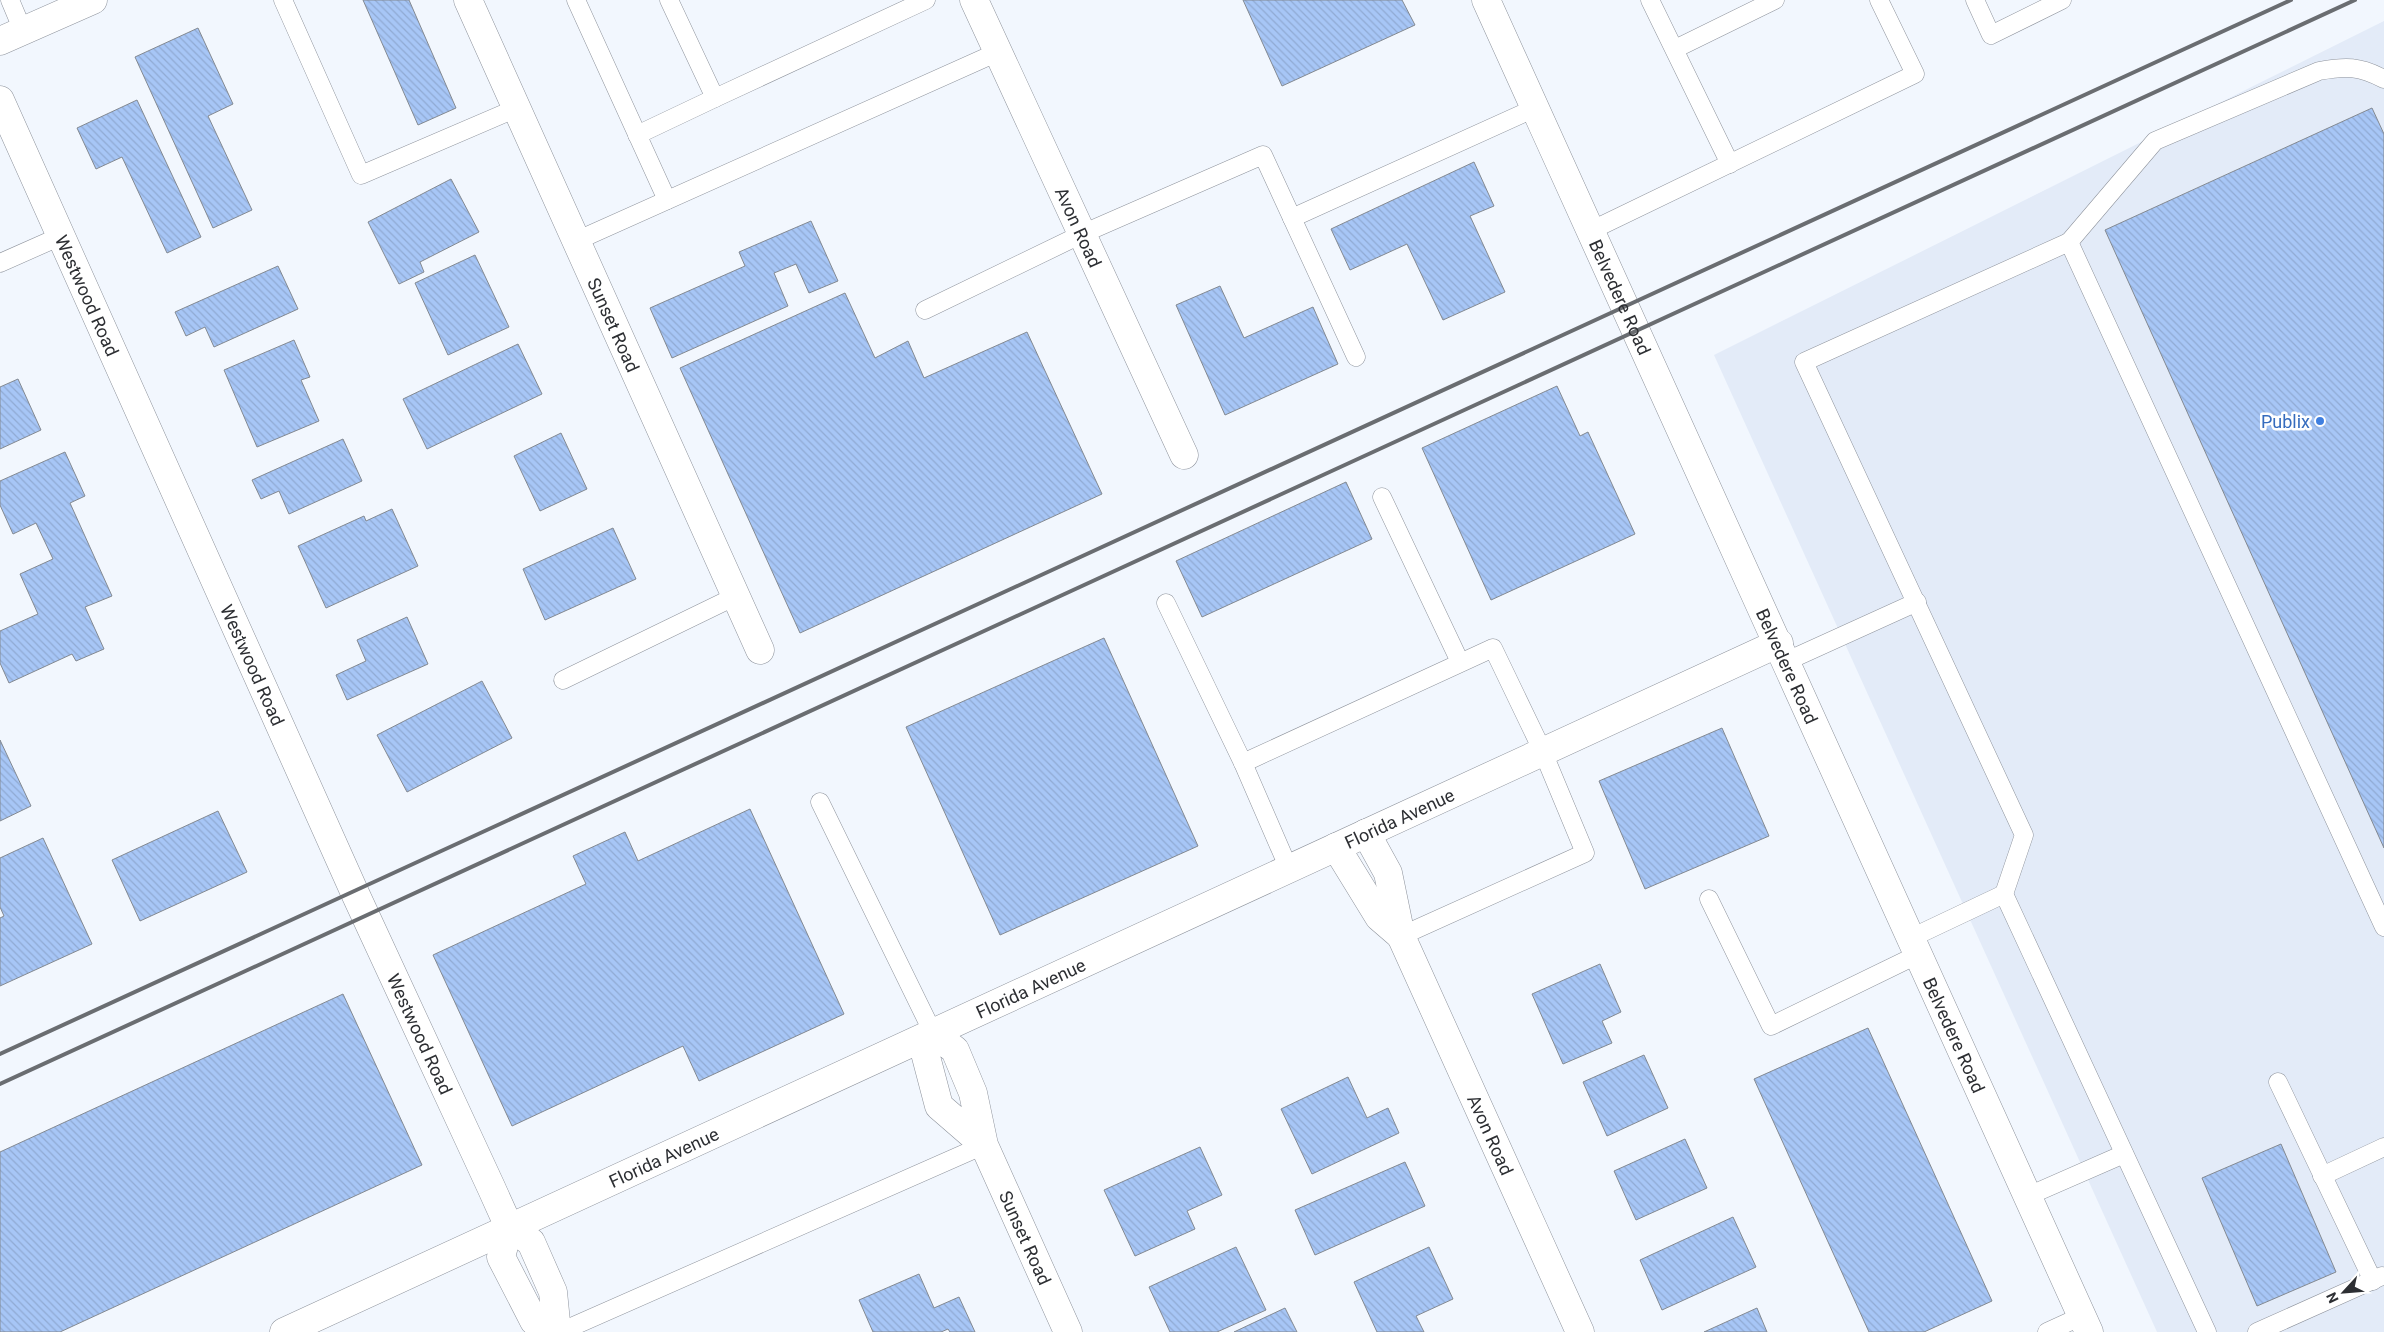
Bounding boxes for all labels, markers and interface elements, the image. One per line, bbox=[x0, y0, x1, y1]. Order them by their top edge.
street label: Avon Road bbox=[1051, 184, 1106, 270]
street label: Westwood Road bbox=[51, 232, 124, 359]
street label: Belvedere Road bbox=[1585, 236, 1656, 358]
street label: Sunset Road bbox=[584, 274, 644, 375]
place label: Publix bbox=[2261, 411, 2310, 432]
marker: Publix bbox=[2314, 415, 2326, 427]
street label: Westwood Road bbox=[217, 601, 289, 729]
street label: Belvedere Road bbox=[1752, 605, 1823, 727]
street label: Florida Avenue bbox=[1341, 784, 1457, 852]
street label: Florida Avenue bbox=[972, 954, 1089, 1022]
street label: Westwood Road bbox=[383, 970, 457, 1097]
street label: Belvedere Road bbox=[1919, 974, 1990, 1096]
street label: Avon Road bbox=[1464, 1091, 1518, 1178]
street label: Florida Avenue bbox=[605, 1123, 722, 1191]
street label: Sunset Road bbox=[995, 1187, 1056, 1288]
north arrow bbox=[2319, 1267, 2369, 1317]
text: N bbox=[2323, 1290, 2342, 1306]

